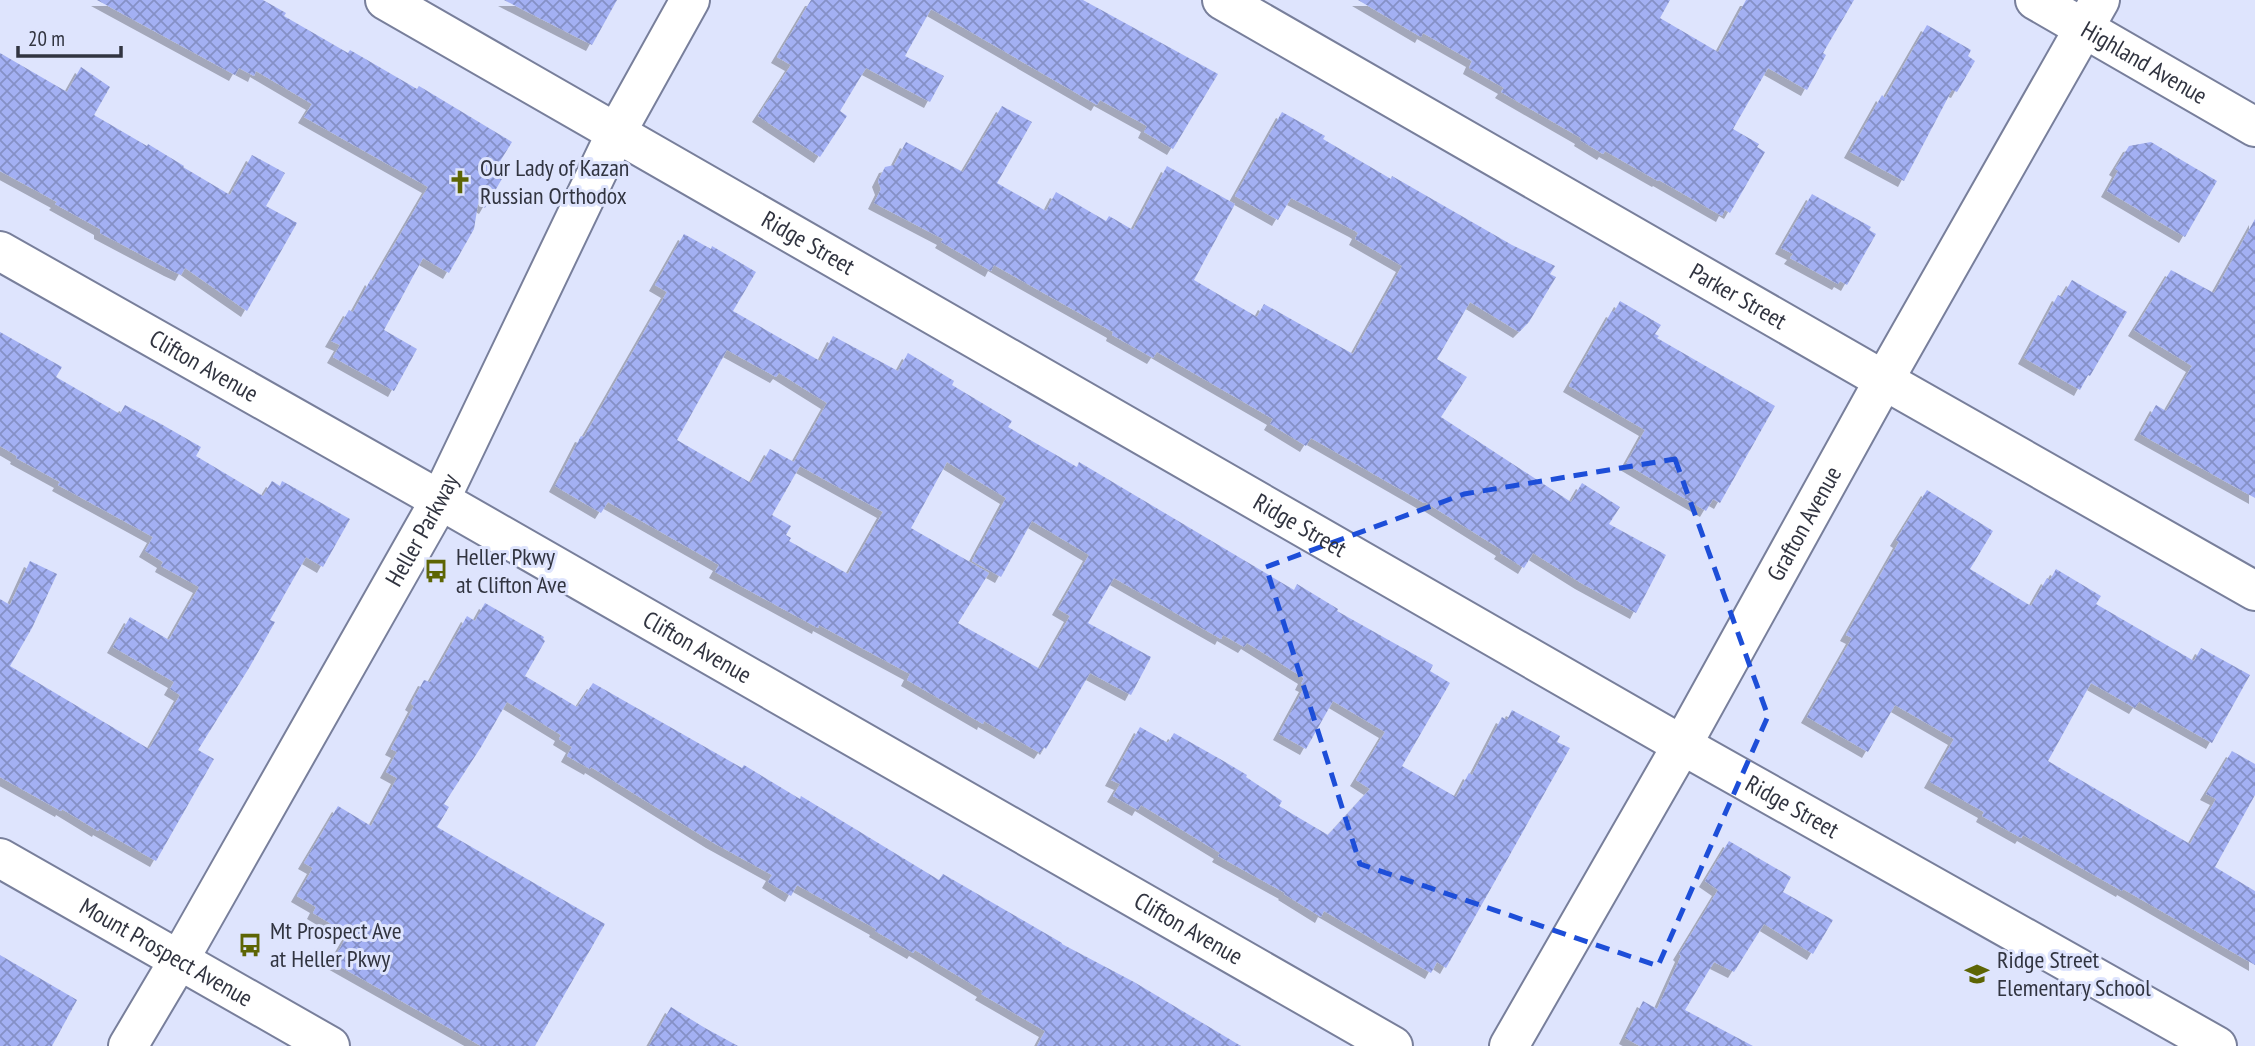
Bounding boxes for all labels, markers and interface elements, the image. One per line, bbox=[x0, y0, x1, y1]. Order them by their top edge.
scale bar bbox=[18, 14, 121, 58]
street label: Highland Avenue bbox=[2076, 14, 2213, 111]
text: 20 m bbox=[28, 25, 65, 52]
place label: Our Lady of Kazan Russian Orthodox bbox=[480, 152, 629, 211]
church icon: Our Lady of Kazan Russian Orthodox bbox=[446, 168, 474, 196]
street label: Ridge Street bbox=[756, 204, 861, 282]
street label: Parker Street bbox=[1684, 256, 1793, 336]
street label: Clifton Avenue bbox=[144, 323, 264, 409]
street label: Grafton Avenue bbox=[1760, 461, 1848, 586]
street label: Heller Parkway bbox=[378, 469, 465, 592]
street label: Ridge Street bbox=[1248, 486, 1352, 564]
place label: Heller Pkwy at Clifton Ave bbox=[456, 541, 567, 600]
bus stop icon: Heller Pkwy at Clifton Ave bbox=[422, 557, 450, 585]
street label: Clifton Avenue bbox=[638, 604, 757, 690]
street label: Ridge Street bbox=[1740, 768, 1845, 845]
street label: Clifton Avenue bbox=[1129, 885, 1248, 972]
street label: Mount Prospect Avenue bbox=[74, 891, 258, 1014]
place label: Mt Prospect Ave at Heller Pkwy bbox=[270, 915, 402, 974]
bus stop icon: Mt Prospect Ave at Heller Pkwy bbox=[236, 931, 264, 959]
place label: Ridge Street Elementary School bbox=[1997, 944, 2151, 1003]
school or university icon: Ridge Street Elementary School bbox=[1963, 960, 1991, 988]

